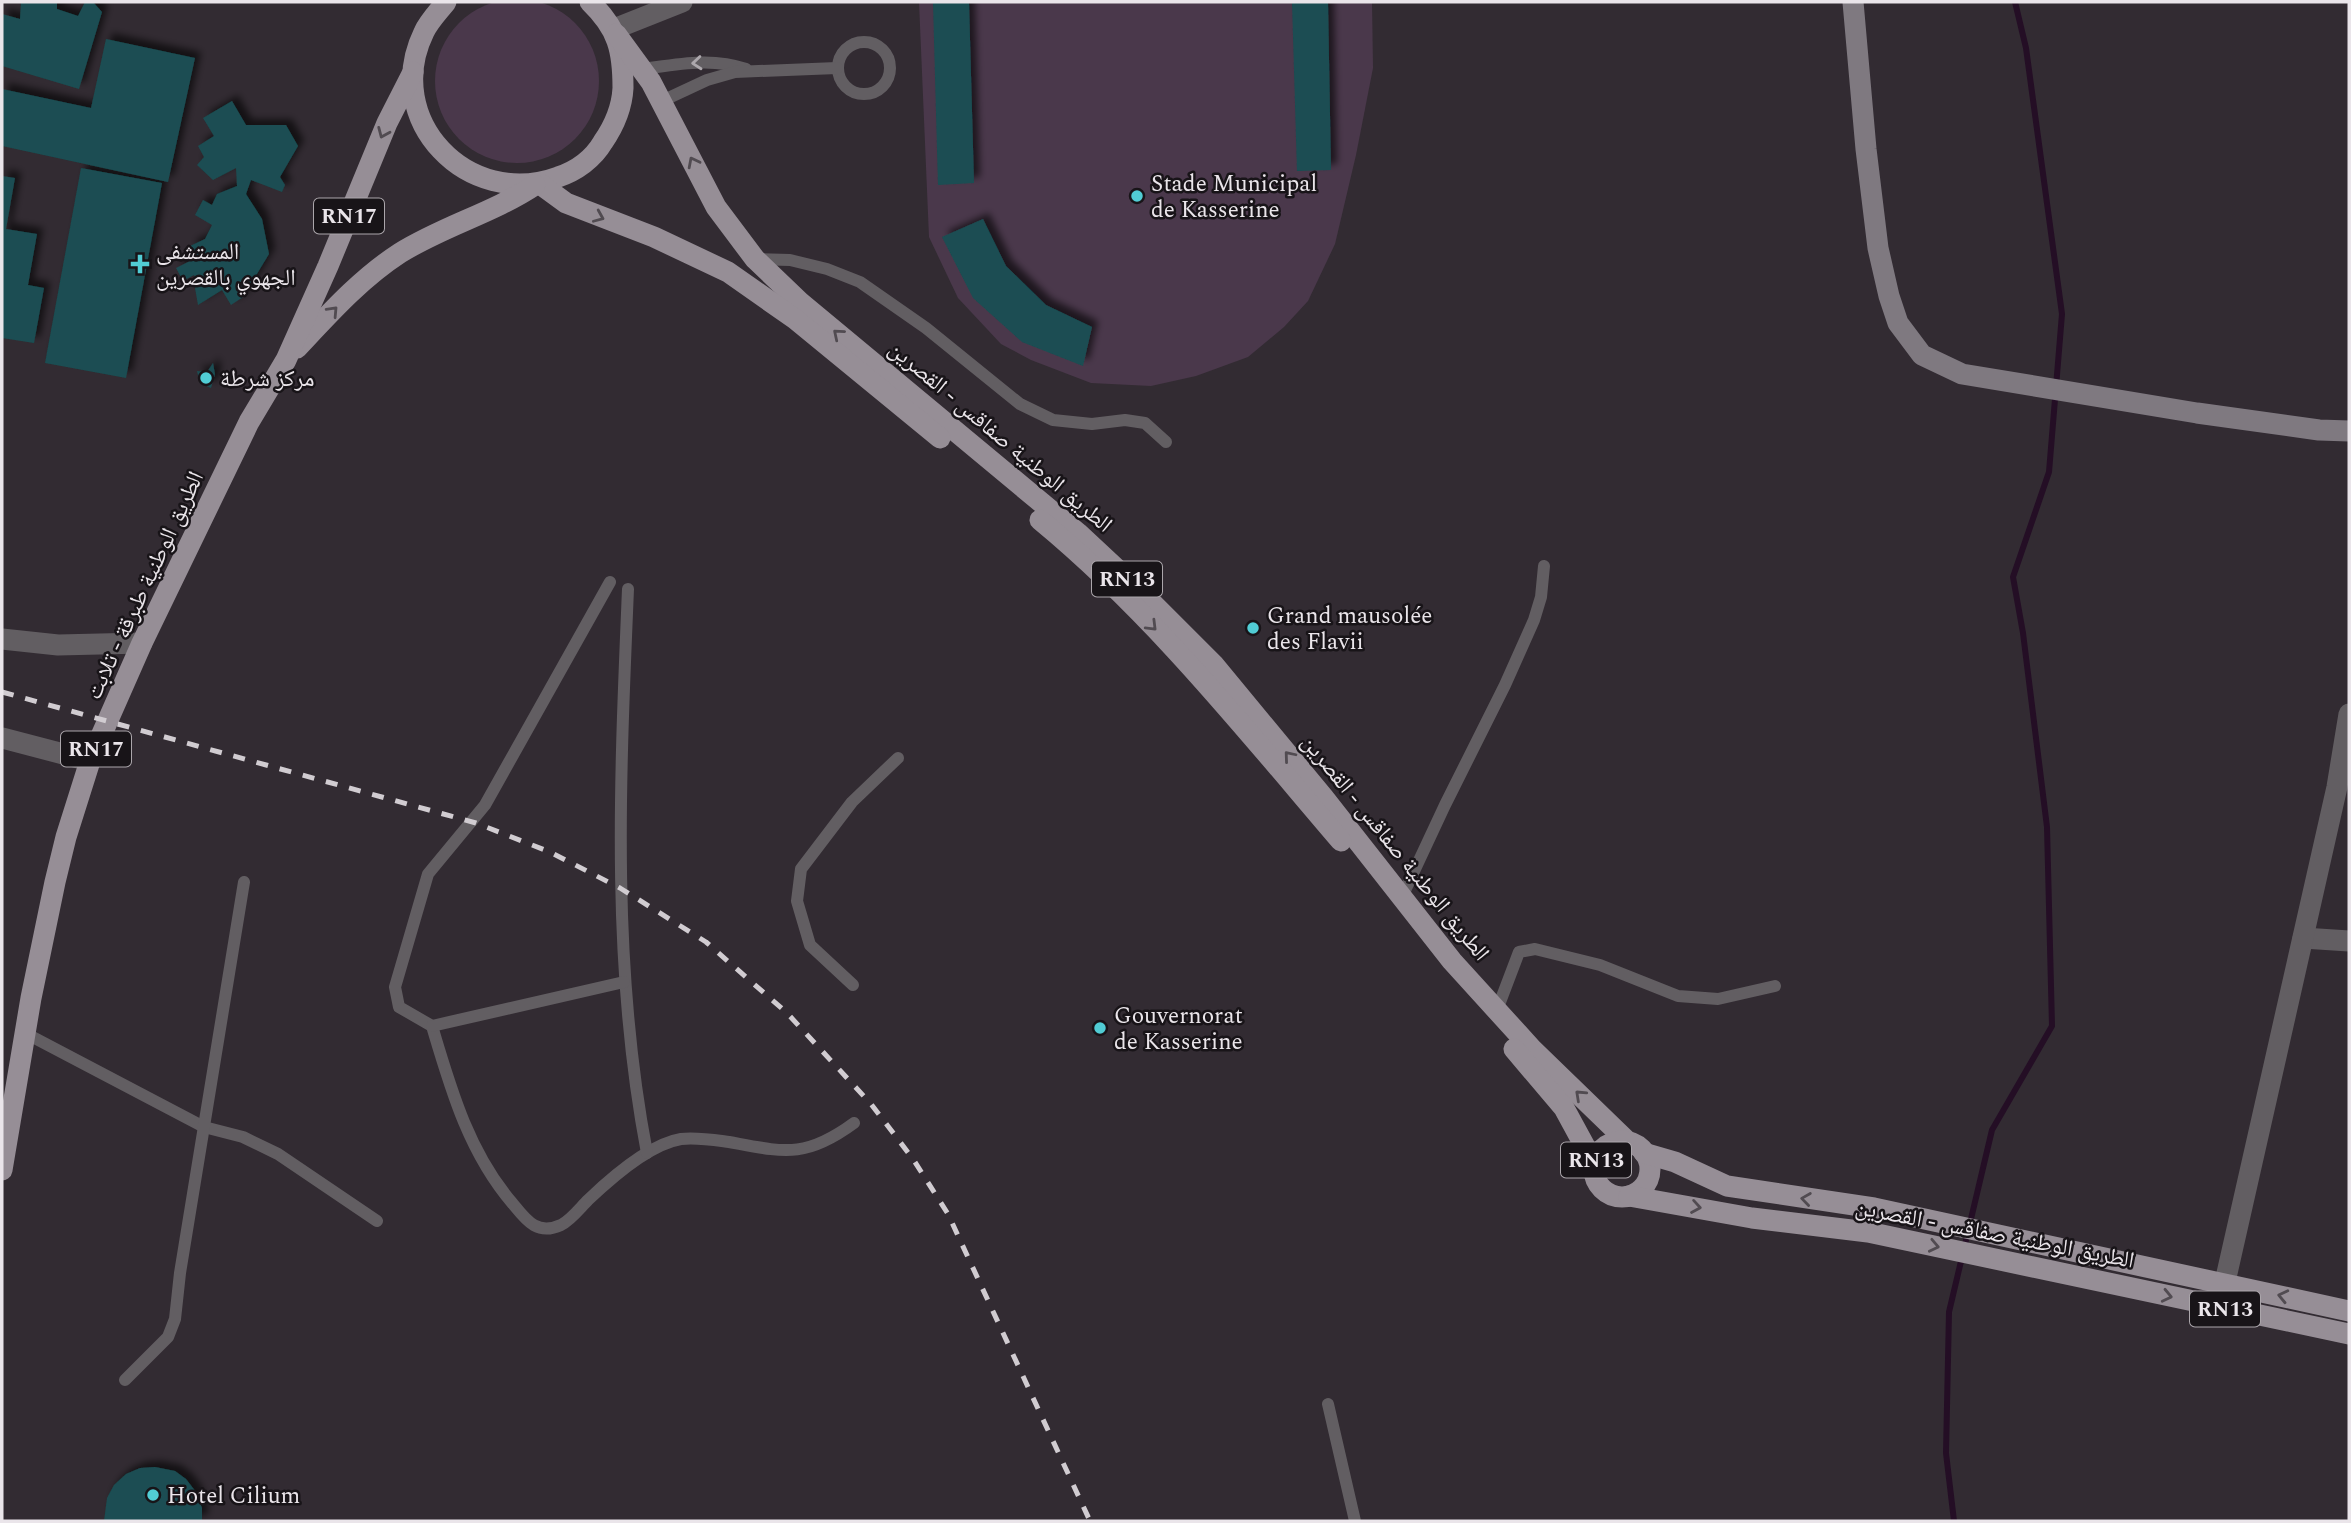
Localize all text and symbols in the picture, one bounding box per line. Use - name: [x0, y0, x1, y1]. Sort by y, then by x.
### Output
- one-way arrow: [691, 55, 702, 70]
- one-way arrow: [377, 126, 391, 138]
- one-way arrow: [687, 156, 701, 169]
- place label: Stade Municipal de Kasserine: [1151, 167, 1317, 228]
- marker: Stade Municipal de Kasserine: [1129, 188, 1145, 204]
- road number: RN17: [314, 198, 384, 234]
- one-way arrow: [592, 209, 605, 223]
- place label: المستشفى الجهوي بالقصرين: [156, 235, 296, 296]
- marker: المستشفى الجهوي بالقصرين: [130, 254, 150, 274]
- one-way arrow: [325, 306, 337, 319]
- one-way arrow: [833, 329, 845, 342]
- street label: الطريق الوطنية صفاقس - القصرين: [880, 333, 1120, 542]
- place label: مركز شرطة: [220, 362, 314, 397]
- marker: مركز شرطة: [198, 370, 214, 386]
- street label: الطريق الوطنية طبرقة - تلابت: [77, 466, 214, 706]
- road number: RN13: [1092, 562, 1162, 596]
- place label: Grand mausolée des Flavii: [1267, 599, 1432, 660]
- one-way arrow: [1144, 617, 1157, 630]
- marker: Grand mausolée des Flavii: [1245, 620, 1261, 636]
- street label: الطريق الوطنية صفاقس - القصرين: [1292, 727, 1498, 969]
- road number: RN17: [61, 732, 131, 766]
- one-way arrow: [1285, 751, 1297, 764]
- place label: Gouvernorat de Kasserine: [1114, 999, 1243, 1060]
- marker: Gouvernorat de Kasserine: [1092, 1020, 1108, 1036]
- one-way arrow: [1575, 1091, 1588, 1104]
- road number: RN13: [1561, 1142, 1631, 1178]
- street label: الطريق الوطنية صفاقس - القصرين: [1852, 1190, 2137, 1279]
- one-way arrow: [1800, 1191, 1812, 1206]
- one-way arrow: [1690, 1199, 1702, 1214]
- one-way arrow: [1928, 1237, 1940, 1252]
- one-way arrow: [2161, 1287, 2173, 1302]
- one-way arrow: [2277, 1289, 2289, 1304]
- road number: RN13: [2190, 1292, 2260, 1326]
- place label: Hotel Cilium: [167, 1479, 300, 1514]
- marker: Hotel Cilium: [145, 1487, 161, 1503]

